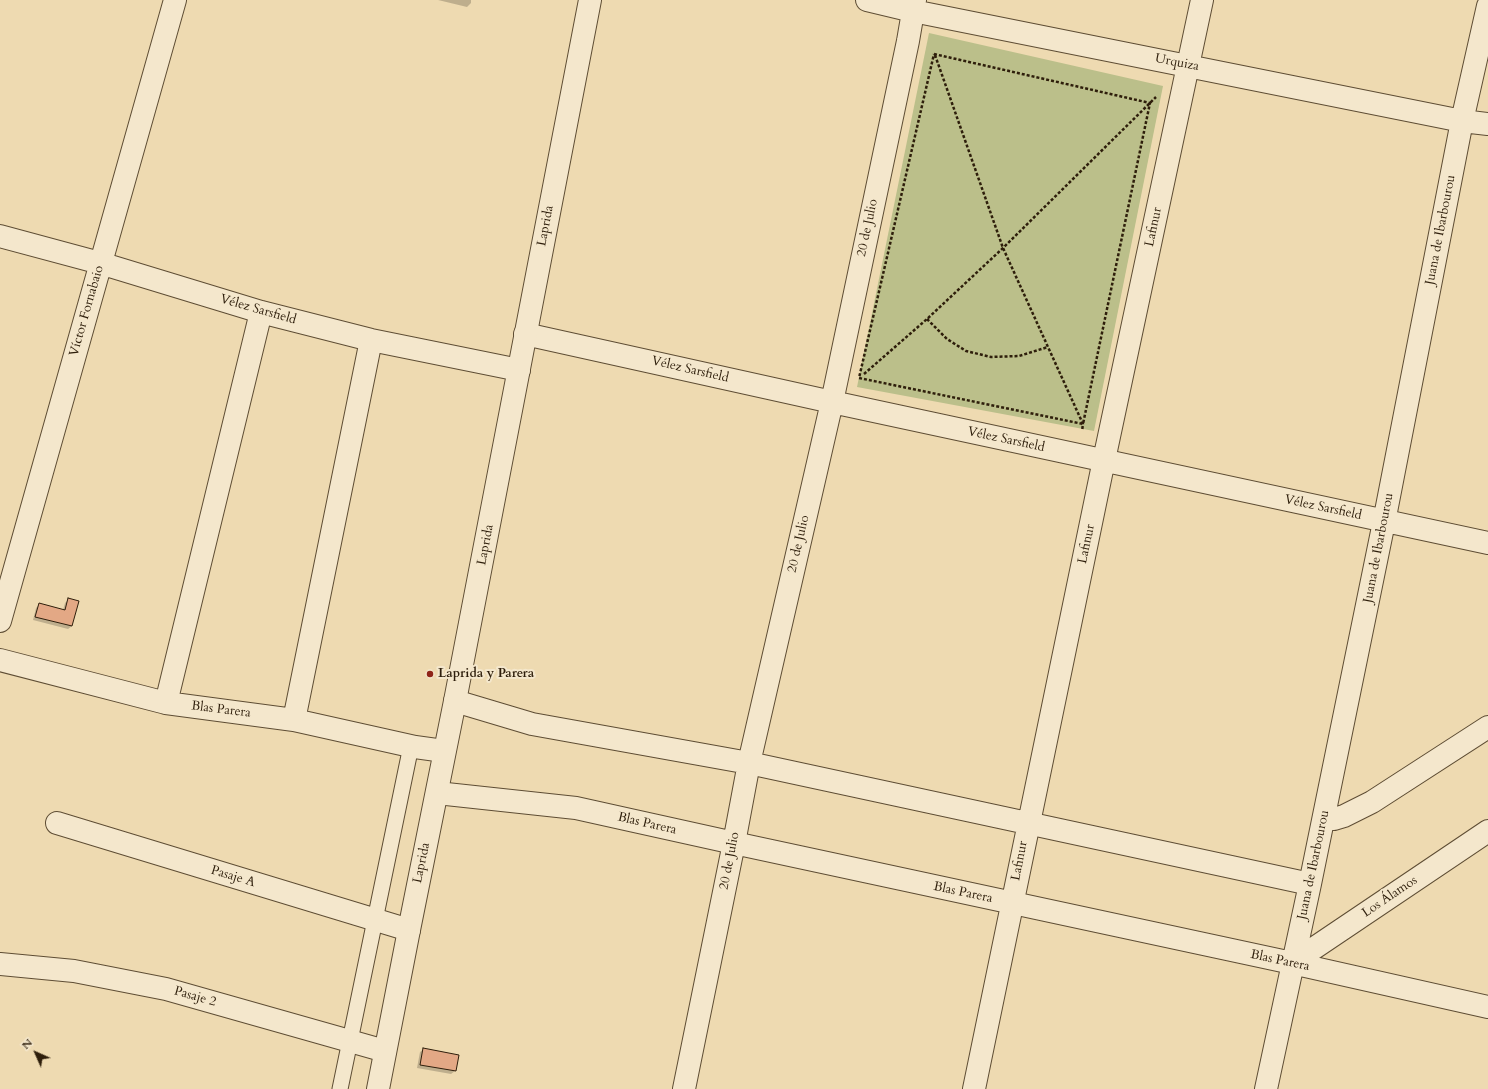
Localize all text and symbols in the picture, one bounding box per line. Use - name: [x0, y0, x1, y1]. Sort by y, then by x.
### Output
- street label: Urquiza: [1154, 51, 1200, 75]
- street label: Juana de Ibarbourou: [1423, 174, 1459, 286]
- street label: 20 de Julio: [854, 198, 882, 258]
- street label: Laprida: [534, 204, 558, 248]
- street label: Lafinur: [1142, 206, 1166, 248]
- street label: Víctor Fornabaio: [67, 264, 107, 358]
- street label: Vélez Sarsfield: [218, 292, 298, 328]
- street label: Vélez Sarsfield: [650, 354, 730, 386]
- street label: Vélez Sarsfield: [966, 424, 1046, 456]
- street label: Vélez Sarsfield: [1283, 492, 1363, 524]
- street label: Juana de Ibarbourou: [1361, 492, 1397, 604]
- street label: 20 de Julio: [785, 514, 813, 574]
- street label: Laprida: [474, 523, 498, 567]
- street label: Lafinur: [1075, 523, 1099, 565]
- place label: Laprida y Parera: [438, 666, 534, 682]
- marker: Laprida y Parera: [425, 669, 435, 679]
- street label: Blas Parera: [190, 699, 252, 721]
- street label: Juana de Ibarbourou: [1295, 809, 1333, 921]
- street label: Blas Parera: [616, 810, 678, 838]
- street label: 20 de Julio: [717, 831, 743, 891]
- street label: Lafinur: [1009, 840, 1031, 882]
- street label: Laprida: [410, 841, 434, 885]
- street label: Pasaje A: [209, 863, 257, 891]
- street label: Los Álamos: [1359, 873, 1421, 921]
- street label: Blas Parera: [932, 879, 994, 907]
- street label: Blas Parera: [1249, 947, 1311, 975]
- street label: Pasaje 2: [172, 984, 218, 1010]
- north arrow: [16, 1033, 56, 1073]
- text: N: [18, 1035, 36, 1053]

